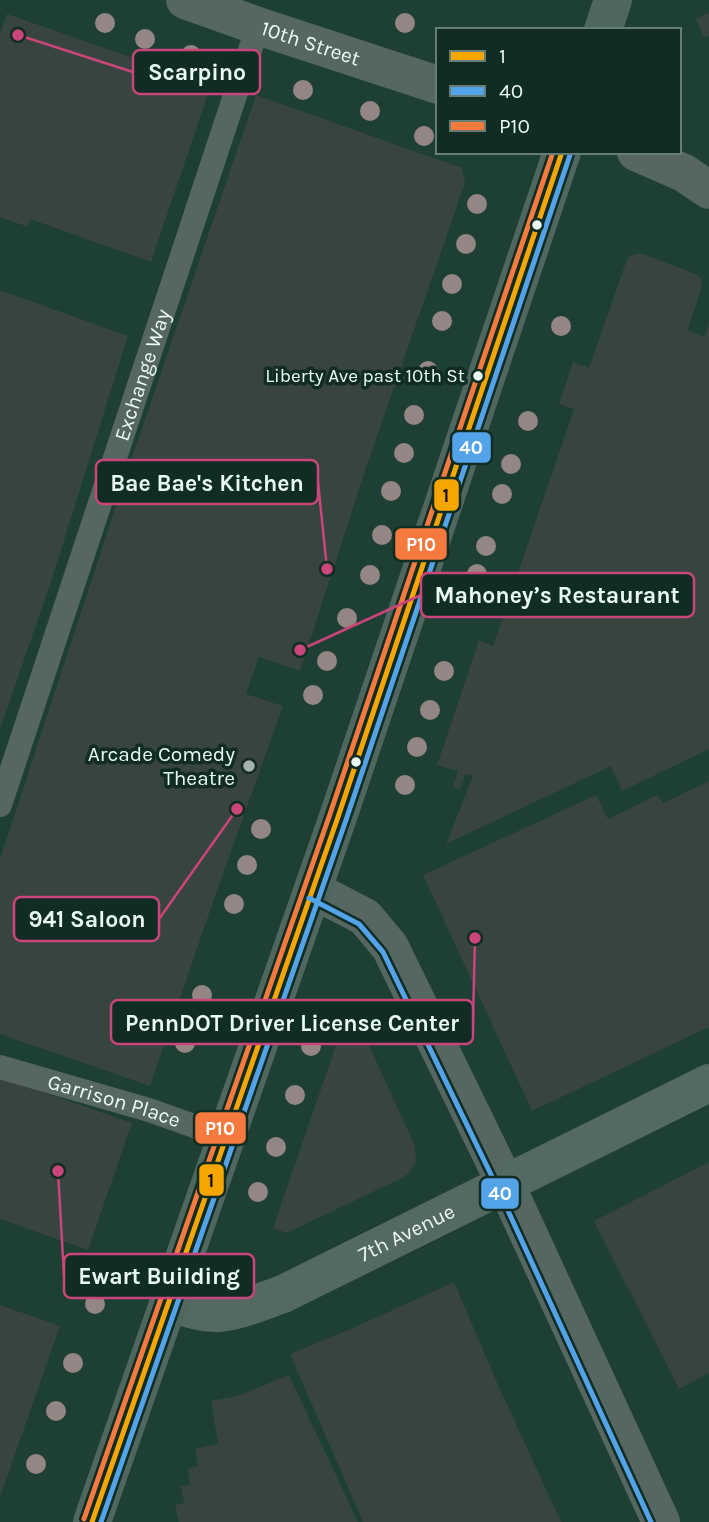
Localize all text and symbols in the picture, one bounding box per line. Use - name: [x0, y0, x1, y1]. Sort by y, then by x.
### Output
- street label: 10th Street: [258, 16, 363, 71]
- legend: [436, 28, 681, 154]
- text: 1: [499, 44, 506, 68]
- callout: Scarpino: [133, 50, 260, 94]
- text: Scarpino: [148, 59, 246, 86]
- text: 40: [499, 79, 523, 103]
- text: P10: [499, 114, 530, 138]
- unlabelled marker: [530, 218, 544, 232]
- street label: Exchange Way: [109, 306, 175, 444]
- place label: Liberty Ave past 10th St: [265, 365, 465, 387]
- marker: Liberty Ave past 10th St: [471, 369, 485, 383]
- line badge: 40: [451, 431, 492, 464]
- text: 40: [459, 437, 483, 459]
- callout: Bae Bae's Kitchen: [96, 460, 318, 504]
- text: Bae Bae's Kitchen: [110, 470, 304, 497]
- line badge: 1: [433, 478, 460, 512]
- text: 1: [443, 485, 449, 507]
- line badge: P10: [394, 527, 448, 561]
- text: P10: [406, 534, 436, 556]
- callout: Mahoney’s Restaurant: [421, 573, 694, 617]
- text: Mahoney’s Restaurant: [434, 582, 680, 609]
- place label: Arcade Comedy Theatre: [88, 742, 235, 790]
- unlabelled marker: [349, 755, 363, 769]
- marker: Arcade Comedy Theatre: [241, 758, 257, 774]
- callout: 941 Saloon: [14, 897, 159, 941]
- text: 941 Saloon: [28, 906, 146, 933]
- callout: PennDOT Driver License Center: [111, 1000, 473, 1044]
- text: PennDOT Driver License Center: [125, 1010, 459, 1037]
- street label: Garrison Place: [45, 1069, 184, 1132]
- line badge: P10: [194, 1111, 247, 1145]
- text: P10: [205, 1118, 235, 1140]
- line badge: 1: [198, 1163, 225, 1197]
- text: 1: [208, 1170, 214, 1192]
- line badge: 40: [480, 1177, 520, 1210]
- text: 40: [488, 1183, 512, 1205]
- street label: 7th Avenue: [354, 1199, 459, 1267]
- callout: Ewart Building: [64, 1254, 254, 1298]
- text: Ewart Building: [78, 1263, 240, 1290]

